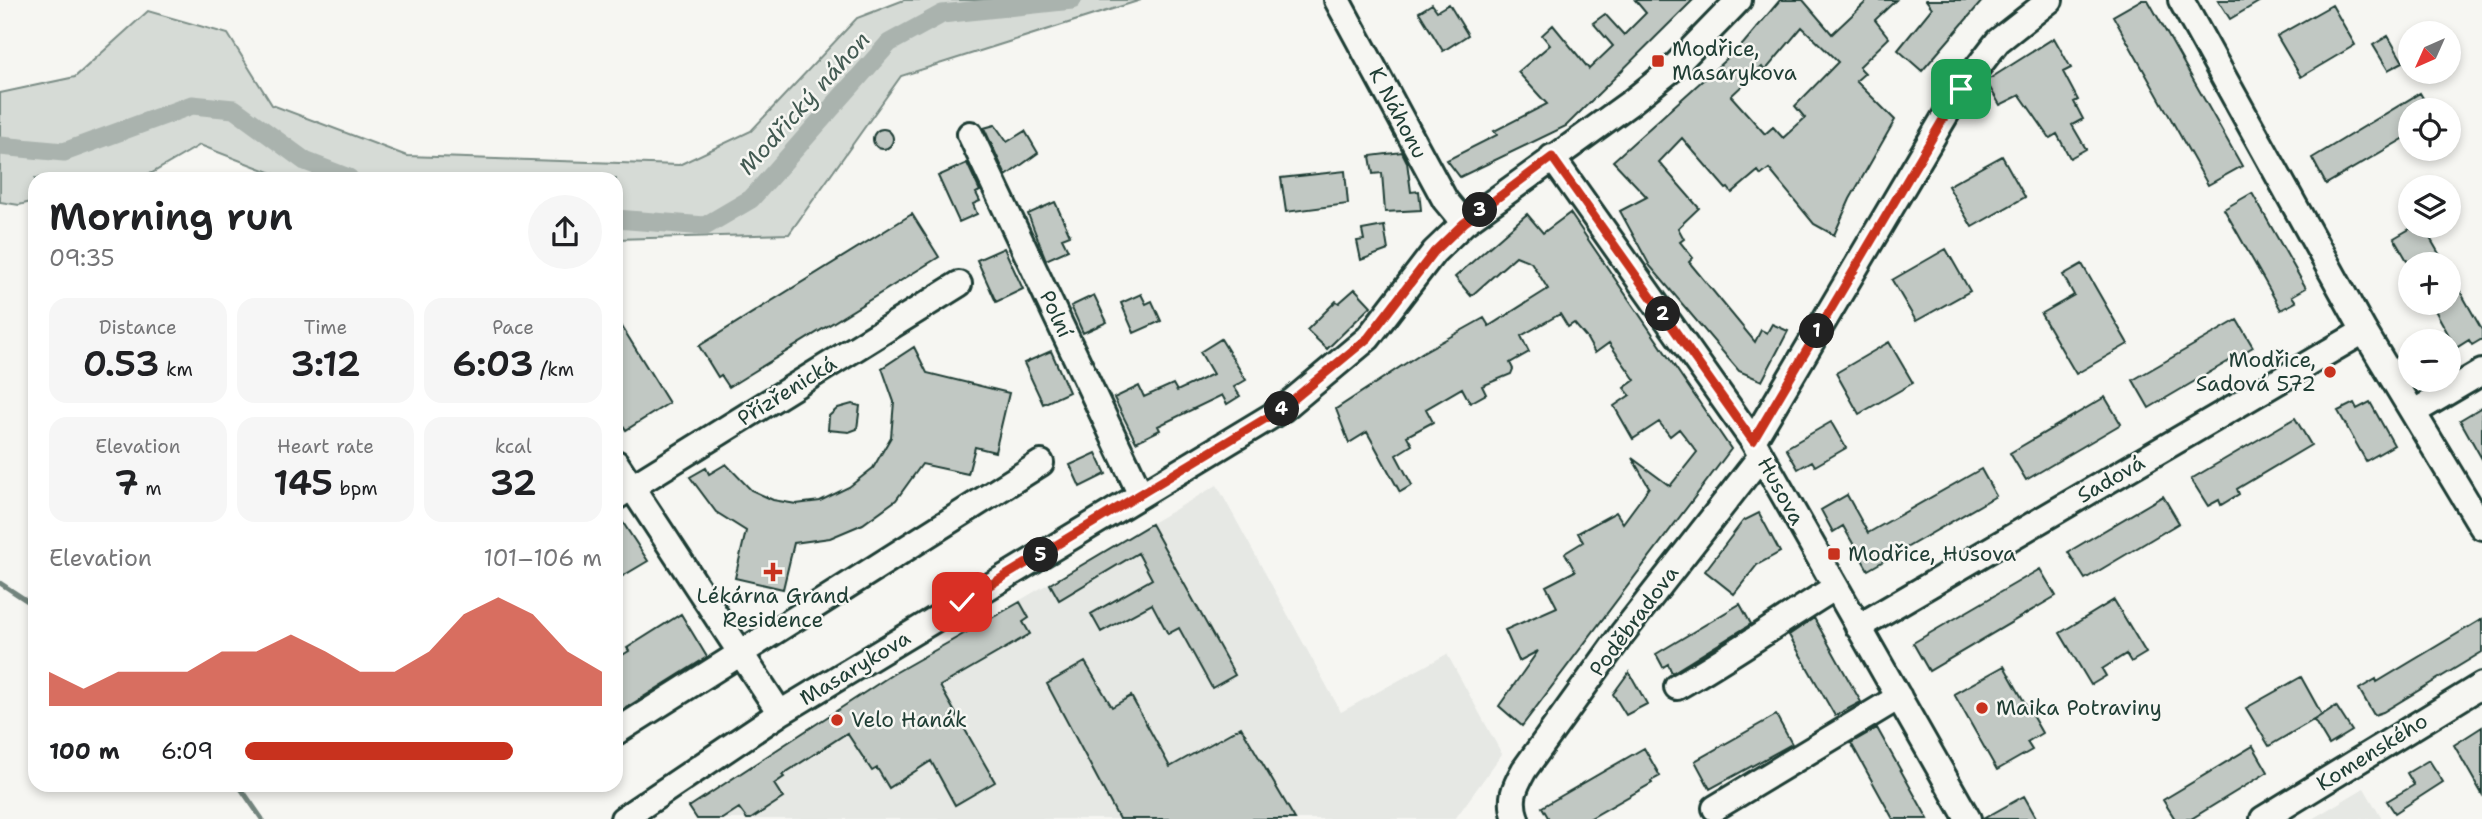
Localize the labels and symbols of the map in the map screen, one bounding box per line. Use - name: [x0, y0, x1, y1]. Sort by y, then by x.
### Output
- north arrow: [2398, 21, 2460, 84]
- water label: Modřický náhon: [732, 25, 876, 181]
- place label: Modřice, Masarykova: [1672, 35, 1797, 87]
- marker: Modřice, Masarykova: [1650, 53, 1666, 69]
- pin: [1931, 59, 1991, 119]
- street label: K Náhonu: [1362, 62, 1434, 164]
- pin: 3: [1462, 192, 1498, 228]
- street label: Polní: [1033, 286, 1079, 342]
- pin: 2: [1646, 296, 1680, 332]
- pin: 1: [1800, 314, 1834, 348]
- place label: Modřice, Sadová 572: [2196, 346, 2316, 398]
- street label: Přízřenická: [732, 349, 842, 433]
- marker: Modřice, Sadová 572: [2322, 364, 2338, 380]
- pin: 4: [1264, 392, 1300, 426]
- street label: Sadová: [2072, 448, 2150, 510]
- street label: Husova: [1751, 452, 1811, 530]
- pin: 5: [1024, 538, 1058, 572]
- place label: Modřice, Husova: [1848, 540, 2016, 568]
- marker: Modřice, Husova: [1826, 546, 1842, 562]
- street label: Poděbradova: [1583, 560, 1685, 682]
- marker: Lékárna Grand Residence: [765, 564, 781, 580]
- pin: [932, 572, 992, 632]
- place label: Lékárna Grand Residence: [697, 582, 849, 634]
- street label: Masarykova: [794, 624, 916, 712]
- place label: Maika Potraviny: [1996, 694, 2162, 722]
- marker: Maika Potraviny: [1974, 700, 1990, 716]
- place label: Velo Hanák: [851, 706, 967, 734]
- street label: Komenského: [2311, 707, 2433, 797]
- marker: Velo Hanák: [829, 712, 845, 728]

